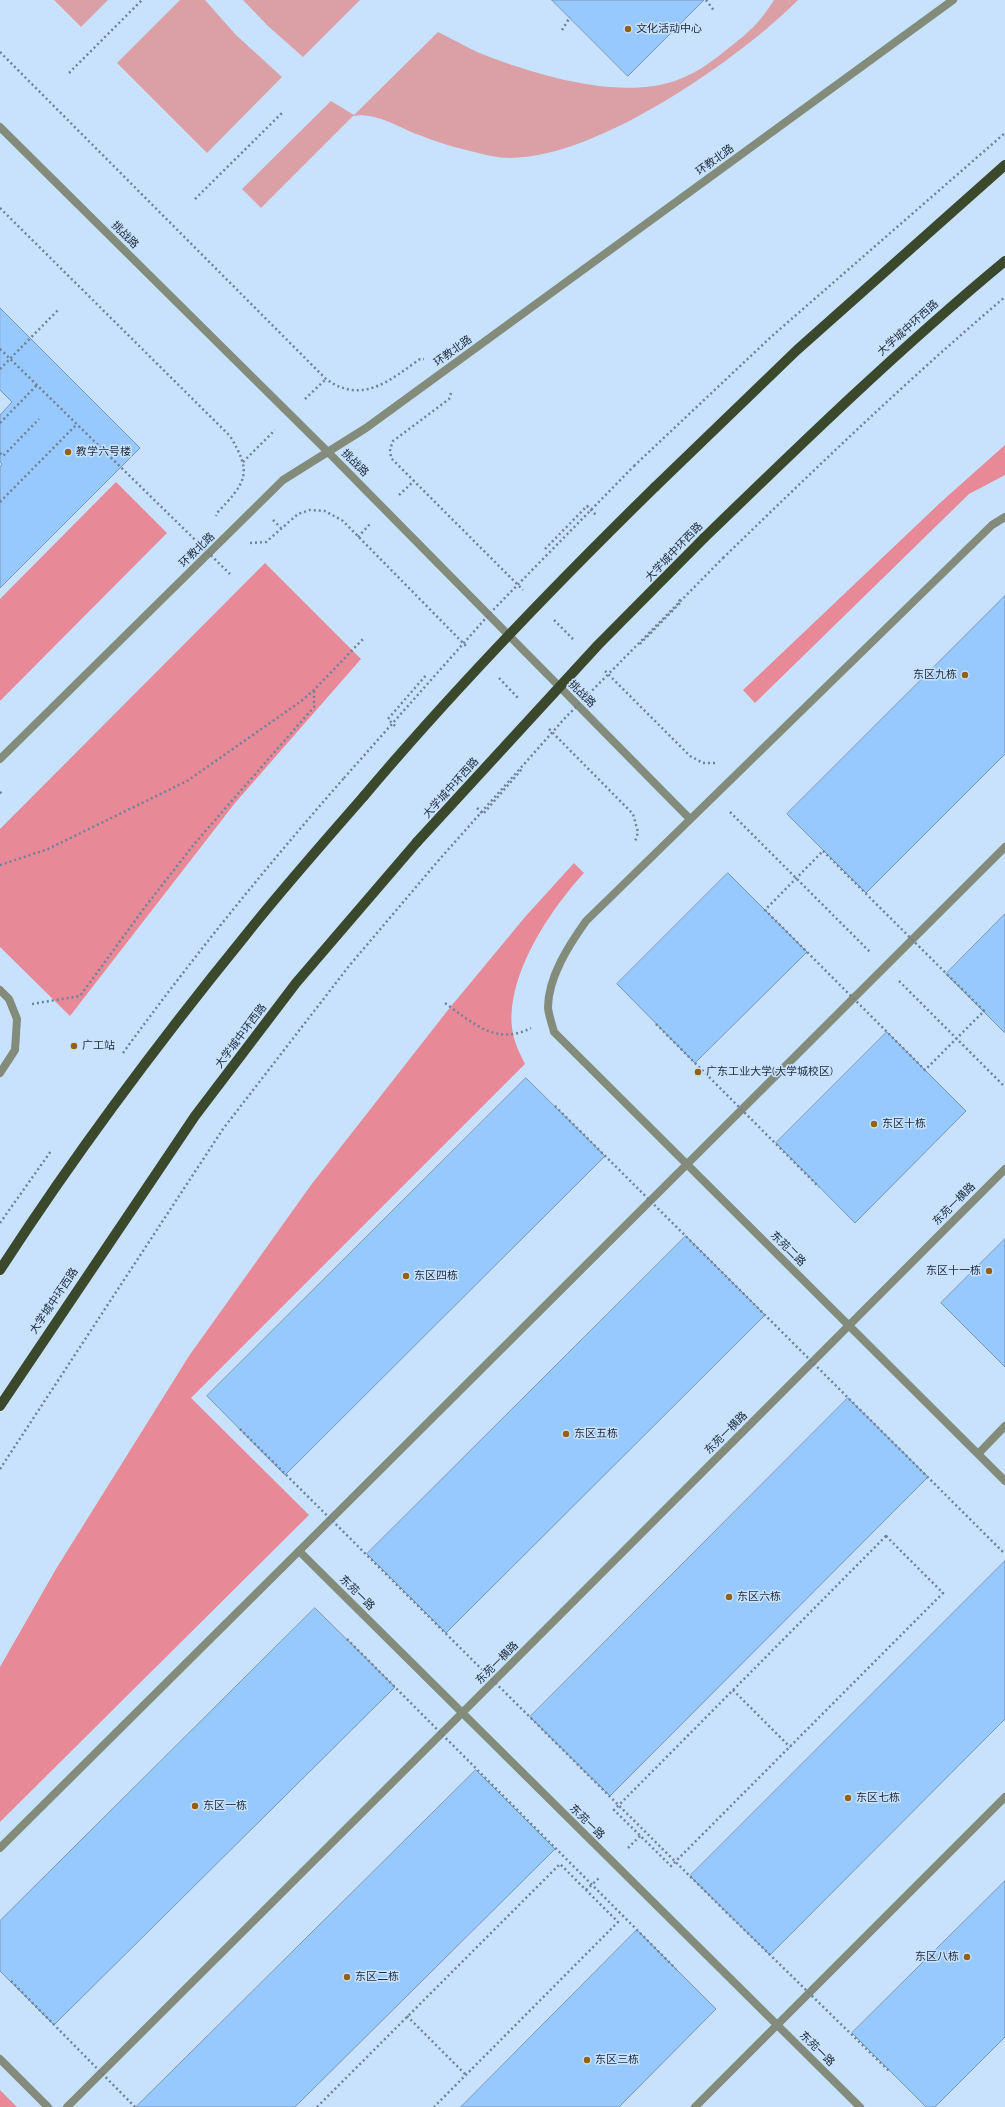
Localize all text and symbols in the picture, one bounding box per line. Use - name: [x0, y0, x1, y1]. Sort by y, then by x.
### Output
- place label: 文化活动中心: [636, 22, 702, 36]
- marker: 文化活动中心: [623, 24, 633, 34]
- street label: 环教北路: [693, 142, 737, 178]
- street label: 挑战路: [109, 219, 141, 251]
- street label: 大学城中环西路: [875, 297, 941, 359]
- street label: 环教北路: [431, 333, 475, 369]
- place label: 教学六号楼: [76, 445, 131, 459]
- marker: 教学六号楼: [63, 447, 73, 457]
- street label: 挑战路: [339, 447, 371, 479]
- street label: 大学城中环西路: [643, 520, 705, 584]
- street label: 环教北路: [177, 530, 217, 570]
- place label: 东区九栋: [913, 668, 957, 682]
- marker: 东区九栋: [960, 670, 970, 680]
- street label: 挑战路: [566, 678, 598, 710]
- street label: 大学城中环西路: [420, 755, 482, 821]
- street label: 大学城中环西路: [213, 1001, 269, 1071]
- place label: 广工站: [82, 1039, 115, 1053]
- marker: 广工站: [69, 1041, 79, 1051]
- place label: 广东工业大学(大学城校区): [706, 1065, 833, 1079]
- marker: 广东工业大学(大学城校区): [693, 1067, 703, 1077]
- place label: 东区十栋: [882, 1117, 926, 1131]
- marker: 东区十栋: [869, 1119, 879, 1129]
- street label: 东苑一横路: [930, 1180, 978, 1228]
- street label: 东苑二路: [768, 1229, 808, 1269]
- place label: 东区十一栋: [926, 1264, 981, 1278]
- street label: 大学城中环西路: [27, 1265, 81, 1337]
- marker: 东区十一栋: [984, 1266, 994, 1276]
- place label: 东区四栋: [414, 1269, 458, 1283]
- marker: 东区四栋: [401, 1271, 411, 1281]
- street label: 东苑一横路: [702, 1409, 750, 1457]
- place label: 东区五栋: [574, 1427, 618, 1441]
- marker: 东区五栋: [561, 1429, 571, 1439]
- street label: 东苑一路: [337, 1573, 377, 1613]
- place label: 东区六栋: [737, 1590, 781, 1604]
- marker: 东区六栋: [724, 1592, 734, 1602]
- street label: 东苑一横路: [473, 1639, 521, 1687]
- place label: 东区七栋: [856, 1791, 900, 1805]
- marker: 东区七栋: [843, 1793, 853, 1803]
- place label: 东区一栋: [203, 1799, 247, 1813]
- marker: 东区一栋: [190, 1801, 200, 1811]
- street label: 东苑一路: [567, 1802, 607, 1842]
- place label: 东区八栋: [915, 1950, 959, 1964]
- marker: 东区八栋: [962, 1952, 972, 1962]
- place label: 东区二栋: [355, 1970, 399, 1984]
- marker: 东区二栋: [342, 1972, 352, 1982]
- street label: 东苑一路: [797, 2029, 837, 2069]
- place label: 东区三栋: [595, 2053, 639, 2067]
- marker: 东区三栋: [582, 2055, 592, 2065]

